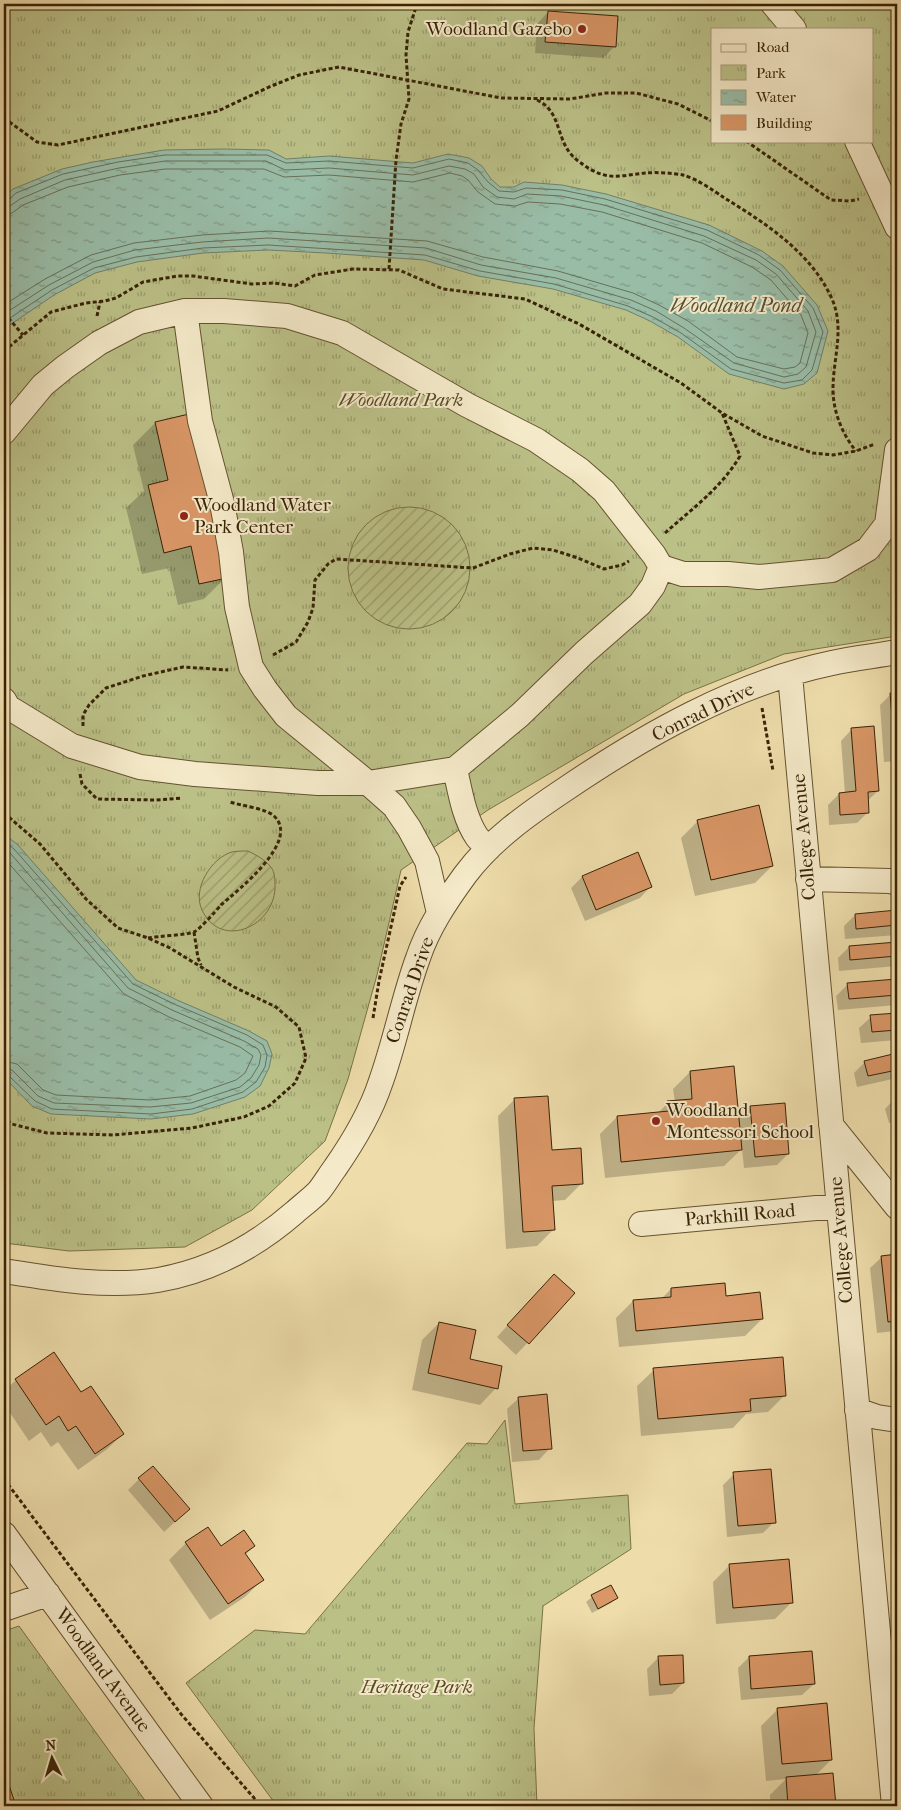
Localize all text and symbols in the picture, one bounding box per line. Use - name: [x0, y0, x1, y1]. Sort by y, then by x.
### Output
- place label: Woodland Gazebo: [425, 18, 572, 40]
- marker: Woodland Gazebo: [576, 23, 588, 35]
- legend: [711, 28, 874, 142]
- text: Road: [756, 38, 790, 56]
- text: Park: [756, 64, 786, 82]
- text: Water: [755, 88, 796, 106]
- text: Building: [756, 114, 813, 132]
- water label: Woodland Pond: [670, 294, 805, 317]
- park label: Woodland Park: [339, 389, 463, 411]
- place label: Woodland Water Park Center: [193, 494, 332, 538]
- marker: Woodland Water Park Center: [178, 510, 190, 522]
- street label: Conrad Drive: [648, 678, 758, 746]
- street label: College Avenue: [788, 773, 820, 901]
- street label: Conrad Drive: [382, 934, 438, 1046]
- place label: Woodland Montessori School: [665, 1099, 814, 1143]
- marker: Woodland Montessori School: [650, 1115, 662, 1127]
- street label: College Avenue: [825, 1176, 857, 1304]
- street label: Parkhill Road: [684, 1199, 797, 1231]
- street label: Woodland Avenue: [50, 1603, 155, 1736]
- park label: Heritage Park: [360, 1676, 473, 1698]
- north arrow: [28, 1732, 78, 1782]
- text: N: [45, 1737, 57, 1754]

